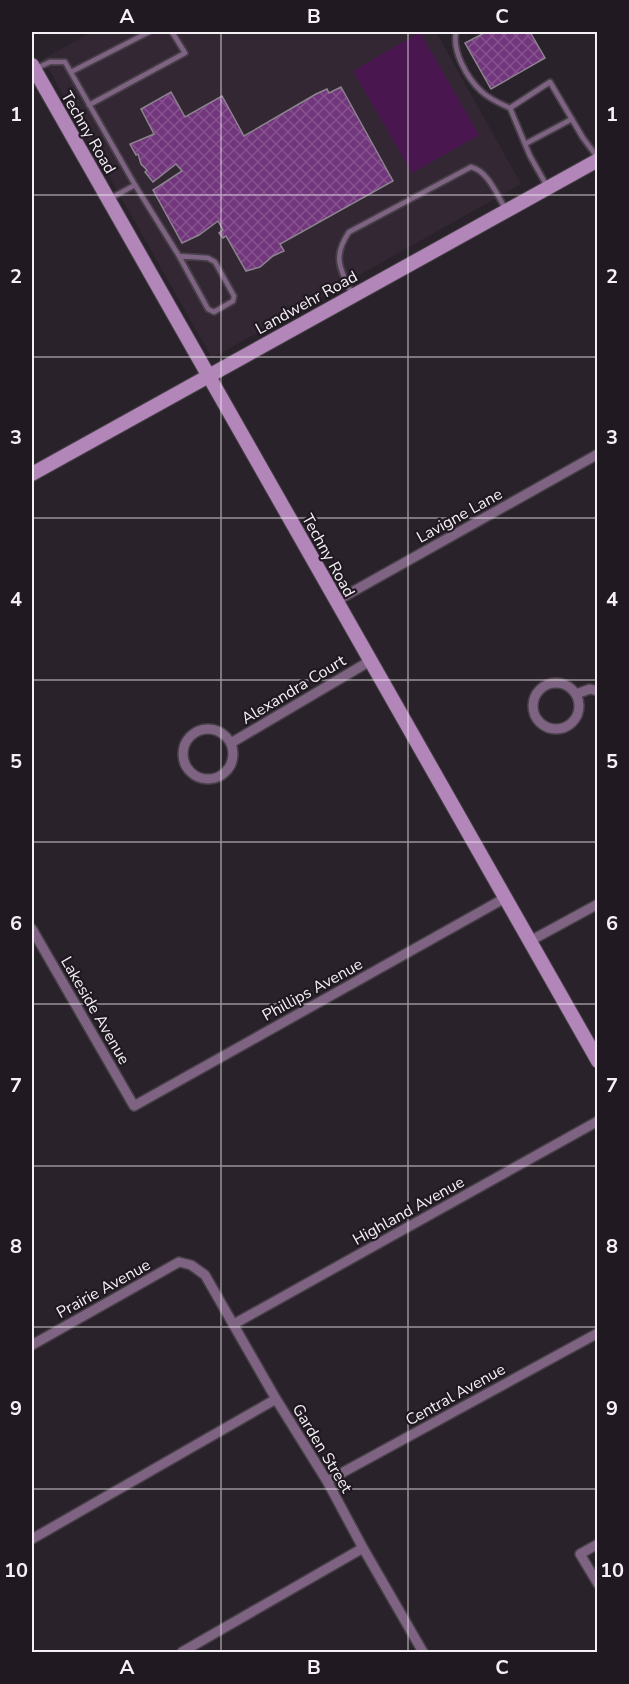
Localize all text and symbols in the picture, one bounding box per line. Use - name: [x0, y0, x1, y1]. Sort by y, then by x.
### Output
- text: A: [120, 3, 135, 30]
- text: B: [307, 3, 321, 30]
- text: C: [495, 3, 509, 30]
- street label: Techny Road: [56, 87, 121, 178]
- text: 1: [10, 101, 22, 128]
- text: 1: [606, 101, 618, 128]
- text: 2: [10, 263, 22, 290]
- text: 2: [606, 263, 618, 290]
- street label: Landwehr Road: [251, 266, 361, 340]
- text: 3: [10, 424, 22, 451]
- text: 3: [606, 424, 618, 451]
- street label: Lavigne Lane: [413, 483, 506, 549]
- street label: Techny Road: [296, 510, 360, 601]
- text: 4: [10, 586, 22, 613]
- text: 4: [606, 586, 618, 613]
- street label: Alexandra Court: [237, 650, 350, 730]
- text: 5: [10, 748, 22, 775]
- text: 5: [606, 748, 618, 775]
- text: 6: [10, 910, 22, 937]
- text: 6: [606, 910, 618, 937]
- street label: Lakeside Avenue: [55, 952, 135, 1069]
- street label: Phillips Avenue: [258, 953, 367, 1027]
- text: 7: [10, 1072, 22, 1099]
- text: 7: [606, 1072, 618, 1099]
- street label: Highland Avenue: [349, 1171, 468, 1251]
- text: 8: [10, 1233, 22, 1260]
- text: 8: [606, 1233, 618, 1260]
- street label: Prairie Avenue: [53, 1254, 154, 1324]
- street label: Central Avenue: [402, 1358, 509, 1431]
- text: 9: [10, 1395, 22, 1422]
- text: 9: [606, 1395, 618, 1422]
- street label: Garden Street: [287, 1400, 358, 1498]
- text: 10: [4, 1557, 28, 1584]
- text: 10: [600, 1557, 624, 1584]
- text: A: [120, 1654, 135, 1681]
- text: B: [307, 1654, 321, 1681]
- text: C: [495, 1654, 509, 1681]

